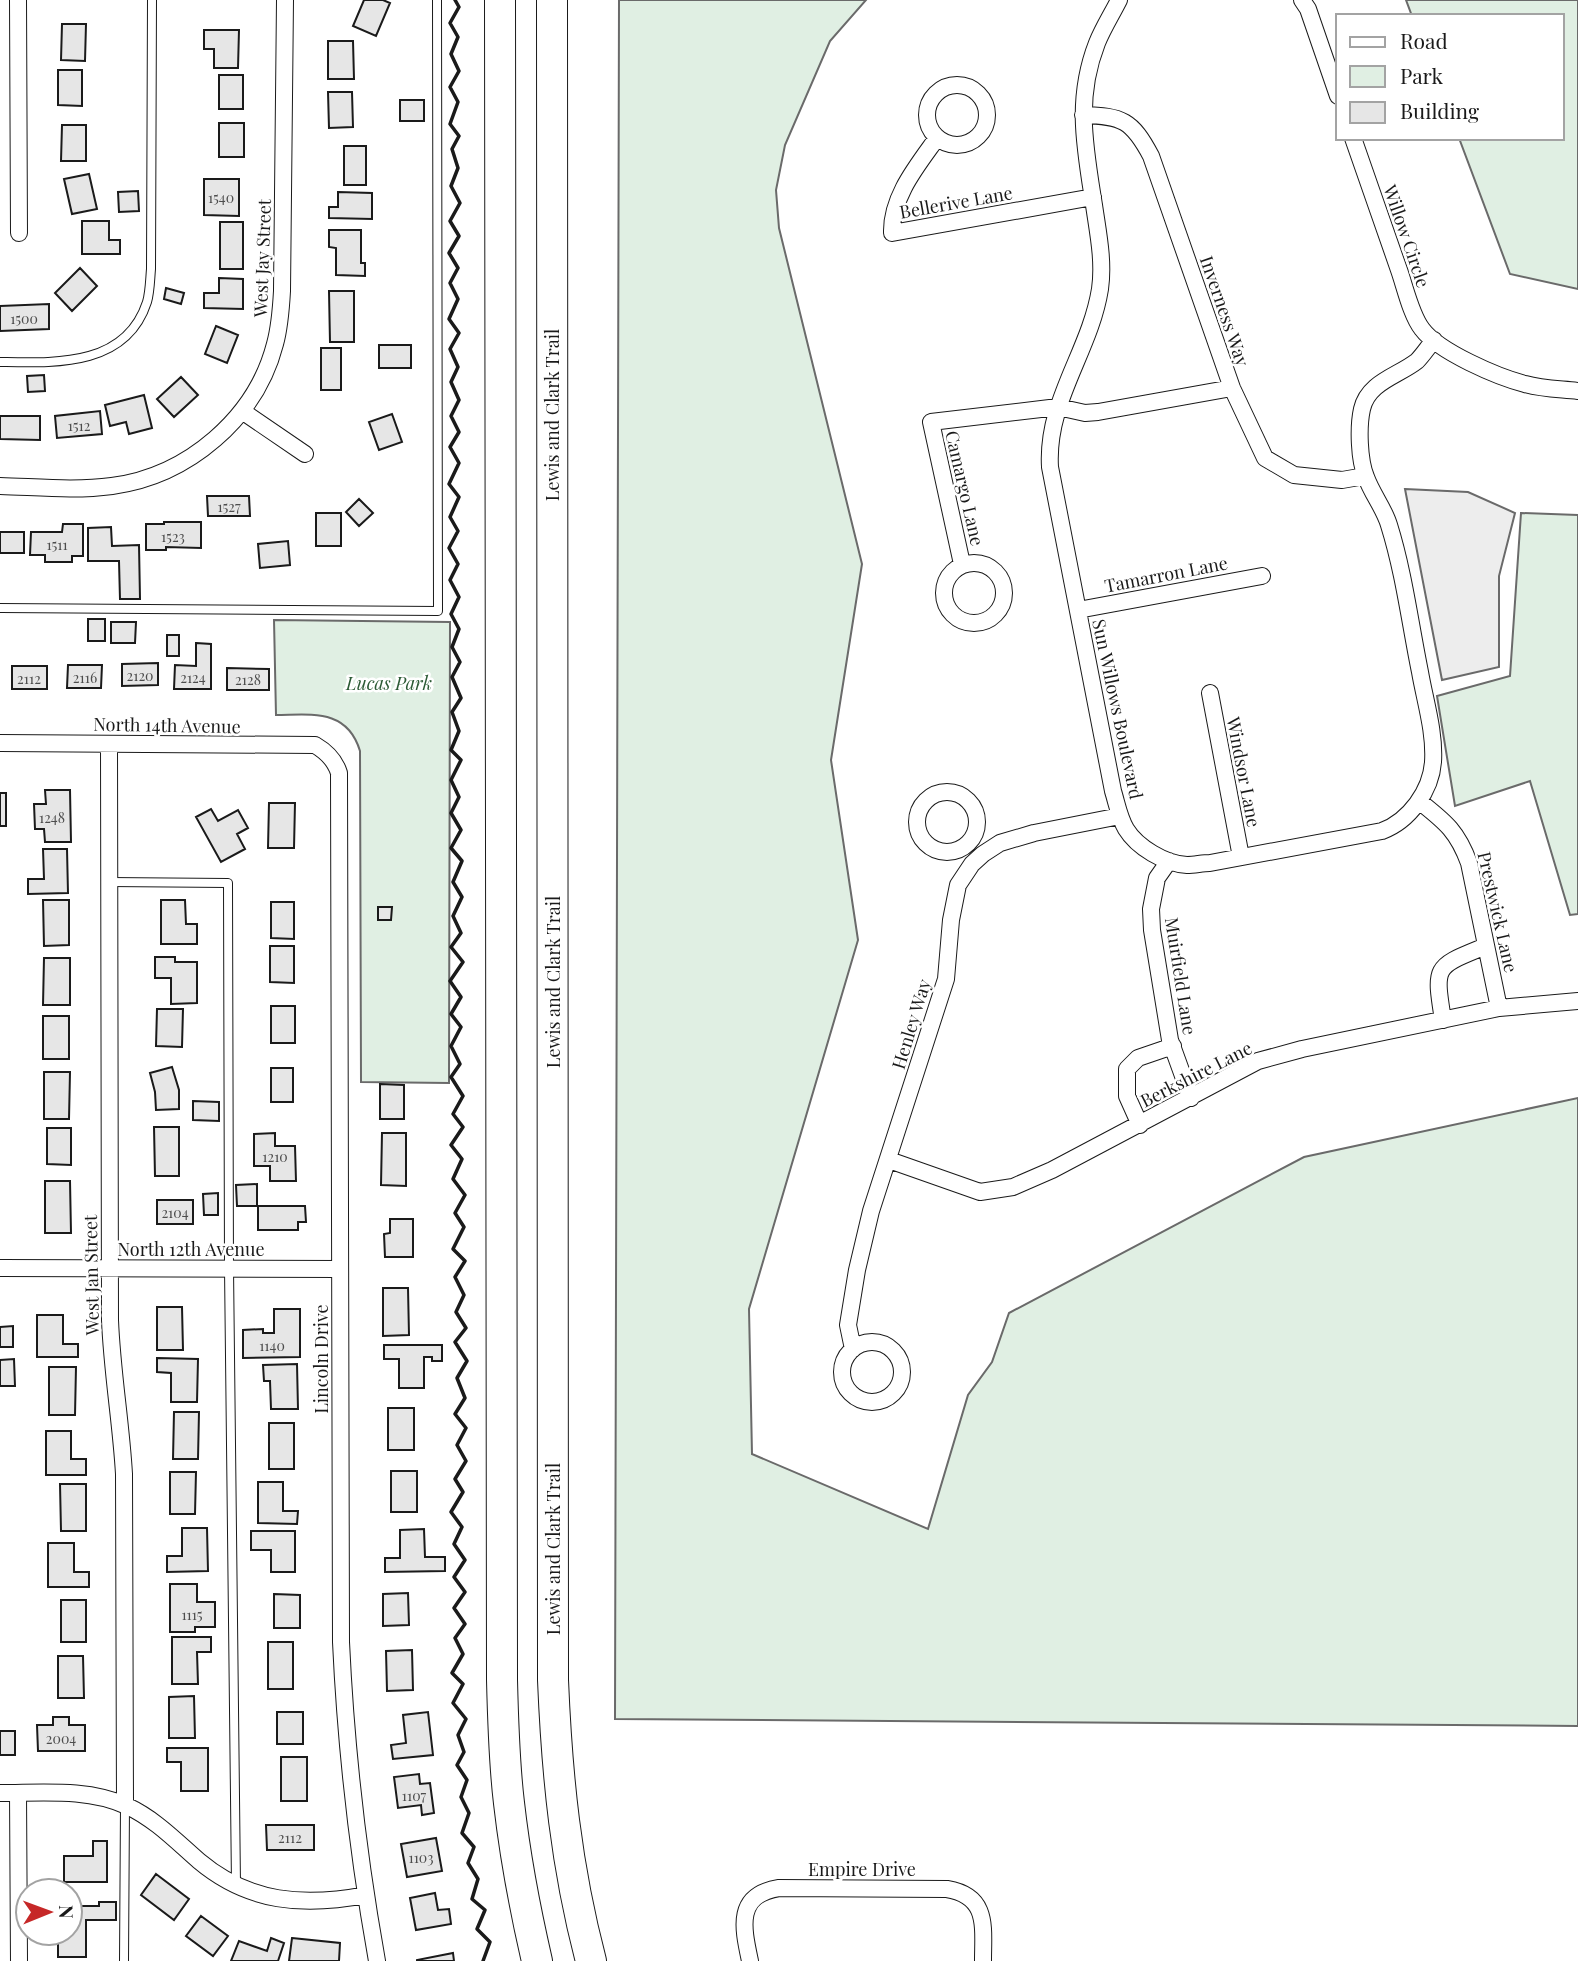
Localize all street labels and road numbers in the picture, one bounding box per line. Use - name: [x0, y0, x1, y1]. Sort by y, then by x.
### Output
- street label: Bellerive Lane: [898, 180, 1014, 224]
- street label: Willow Circle: [1378, 181, 1436, 290]
- street label: West Jay Street: [248, 198, 276, 319]
- street label: Inverness Way: [1195, 252, 1255, 370]
- street label: Lewis and Clark Trail: [540, 329, 564, 501]
- street label: Camargo Lane: [940, 428, 990, 548]
- street label: Tamarron Lane: [1102, 550, 1230, 598]
- street label: Sun Willows Boulevard: [1087, 617, 1149, 802]
- street label: North 14th Avenue: [93, 712, 241, 738]
- street label: Windsor Lane: [1221, 714, 1266, 829]
- street label: Prestwick Lane: [1472, 849, 1524, 975]
- street label: Lewis and Clark Trail: [541, 896, 565, 1068]
- street label: Muirfield Lane: [1160, 915, 1202, 1037]
- street label: Henley Way: [886, 976, 936, 1072]
- street label: Berkshire Lane: [1136, 1036, 1256, 1112]
- street label: West Jan Street: [78, 1214, 104, 1337]
- street label: North 12th Avenue: [117, 1237, 265, 1261]
- street label: Lincoln Drive: [309, 1304, 333, 1414]
- street label: Lewis and Clark Trail: [541, 1463, 565, 1635]
- street label: Empire Drive: [808, 1857, 916, 1881]

